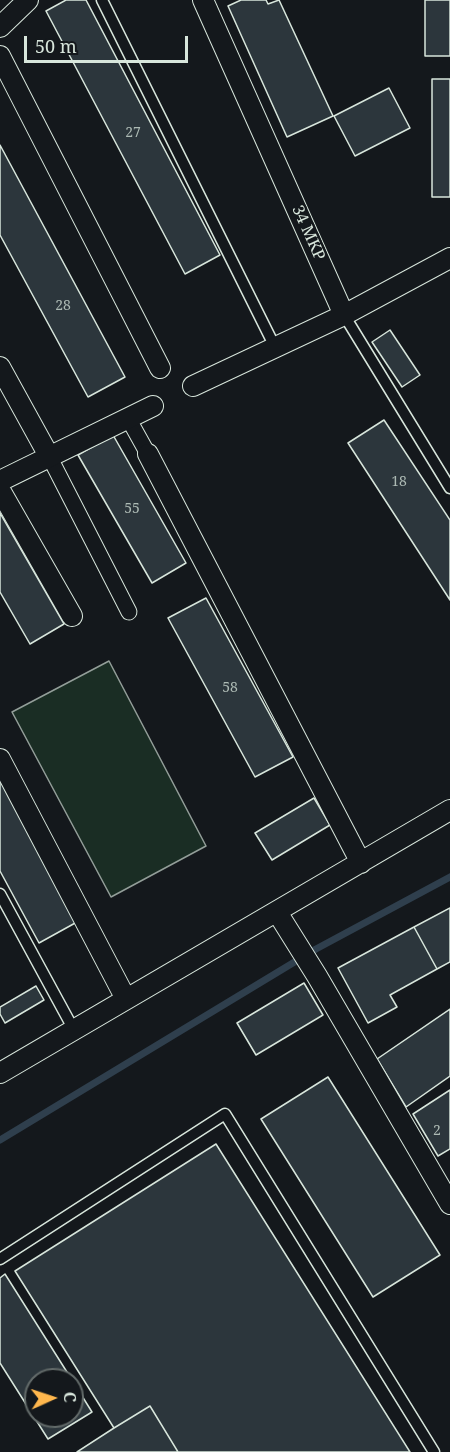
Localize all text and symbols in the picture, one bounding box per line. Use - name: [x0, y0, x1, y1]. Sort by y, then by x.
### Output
- scale bar: [27, 24, 190, 62]
- text: 50 m: [35, 34, 77, 58]
- house number: 27: [125, 125, 141, 141]
- street label: 34 МКР: [287, 202, 329, 264]
- house number: 28: [55, 298, 71, 314]
- house number: 18: [391, 474, 407, 490]
- house number: 55: [124, 501, 140, 517]
- house number: 58: [222, 680, 238, 696]
- house number: 2: [433, 1123, 441, 1139]
- north arrow: [24, 1368, 84, 1428]
- text: С: [59, 1391, 81, 1403]

